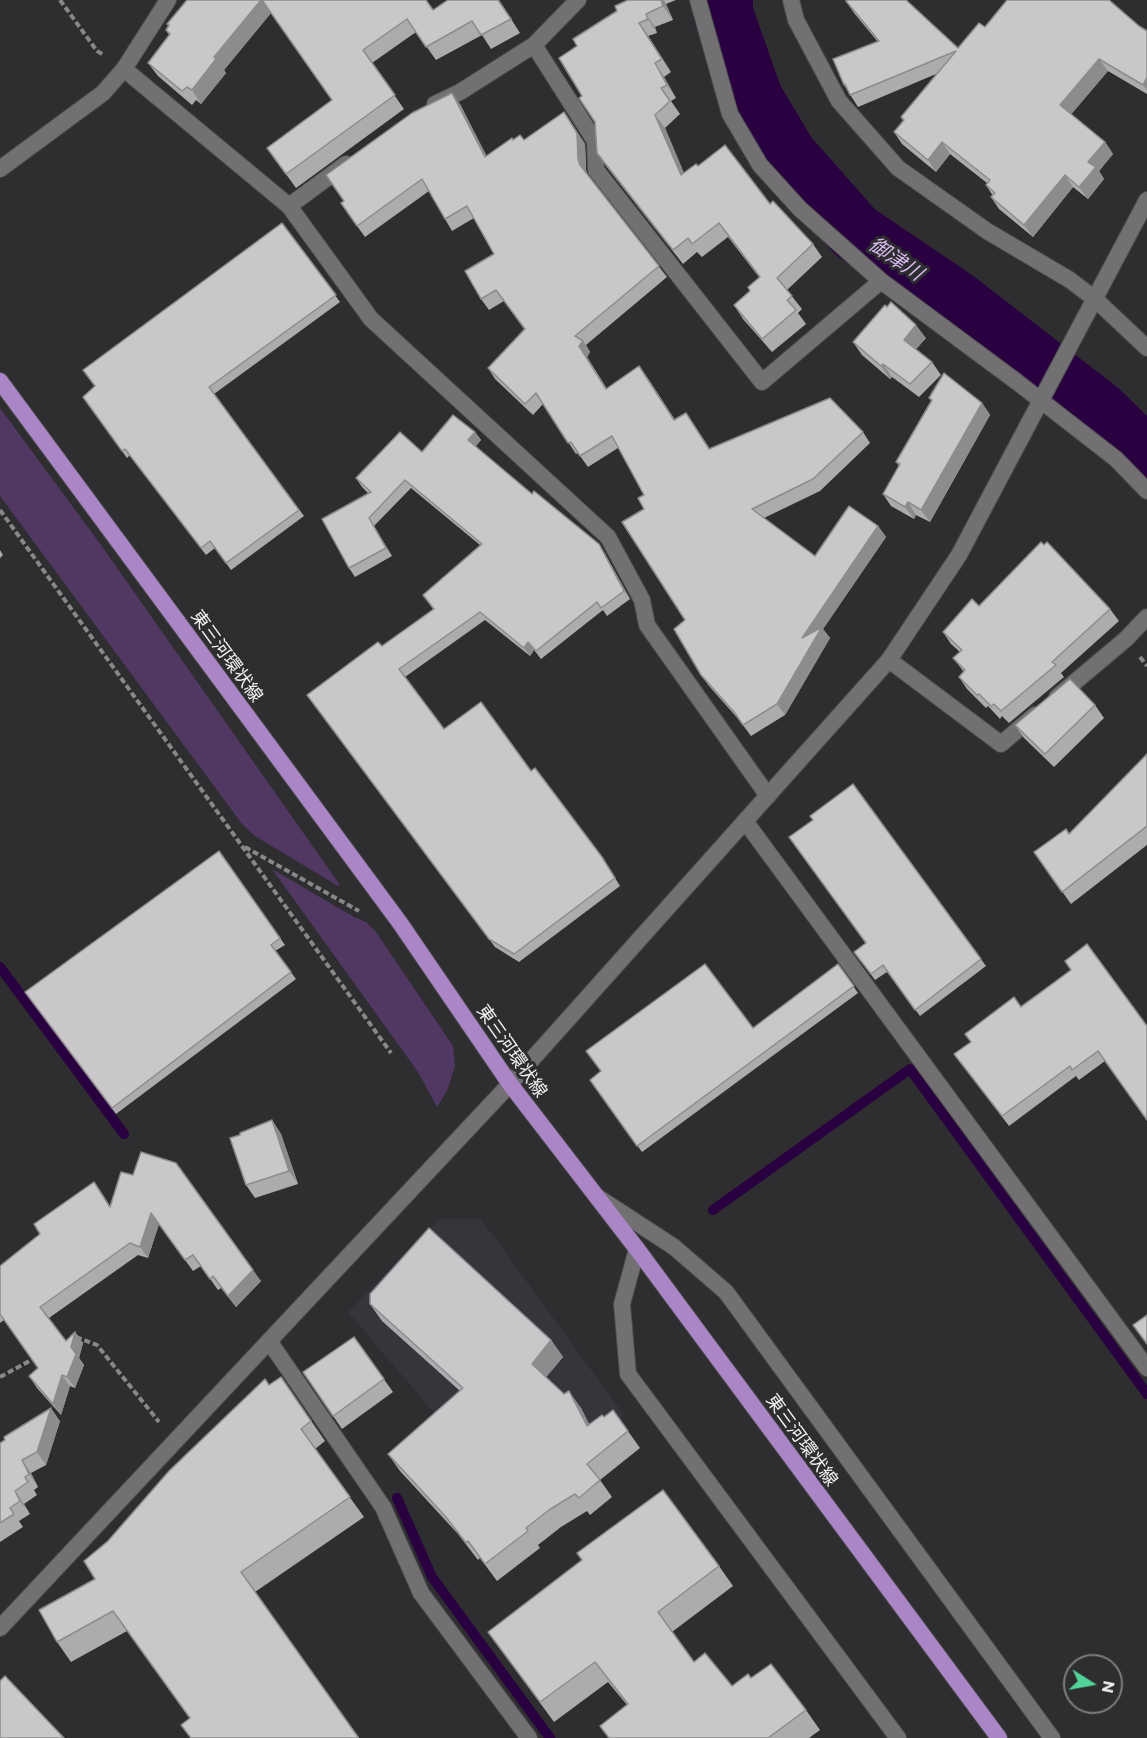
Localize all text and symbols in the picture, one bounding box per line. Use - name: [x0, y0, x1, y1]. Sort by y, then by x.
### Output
- water label: 御津川: [864, 232, 928, 286]
- street label: 東三河環状線: [187, 606, 267, 706]
- street label: 東三河環状線: [472, 1001, 552, 1101]
- street label: 東三河環状線: [762, 1390, 842, 1490]
- north arrow: [1063, 1654, 1123, 1714]
- text: N: [1099, 1679, 1120, 1695]

